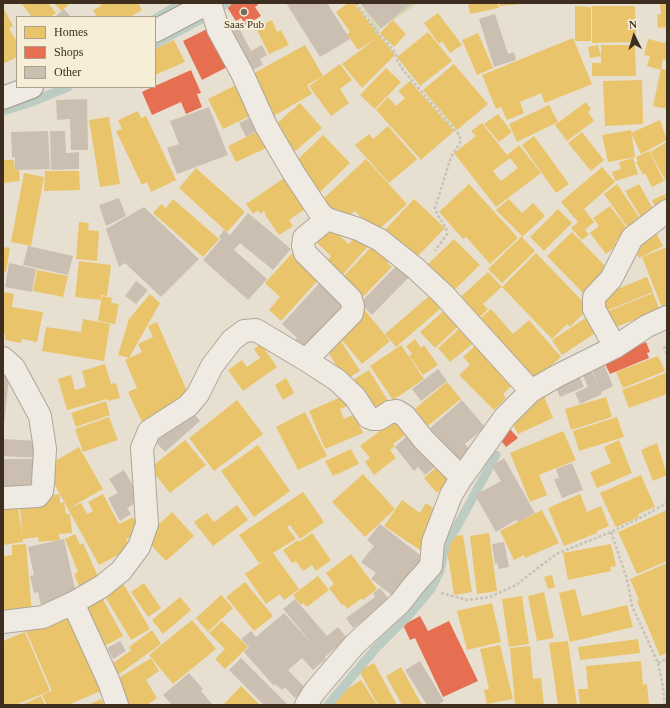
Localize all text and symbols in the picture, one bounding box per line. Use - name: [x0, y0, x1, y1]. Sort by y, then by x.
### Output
- marker: Saas Pub: [239, 7, 249, 17]
- legend: [16, 16, 156, 88]
- north arrow: [614, 16, 654, 56]
- place label: Saas Pub: [224, 18, 264, 32]
- text: N: [628, 18, 637, 30]
- text: Homes: [54, 25, 88, 39]
- text: Shops: [54, 45, 83, 59]
- text: Other: [54, 65, 81, 79]

